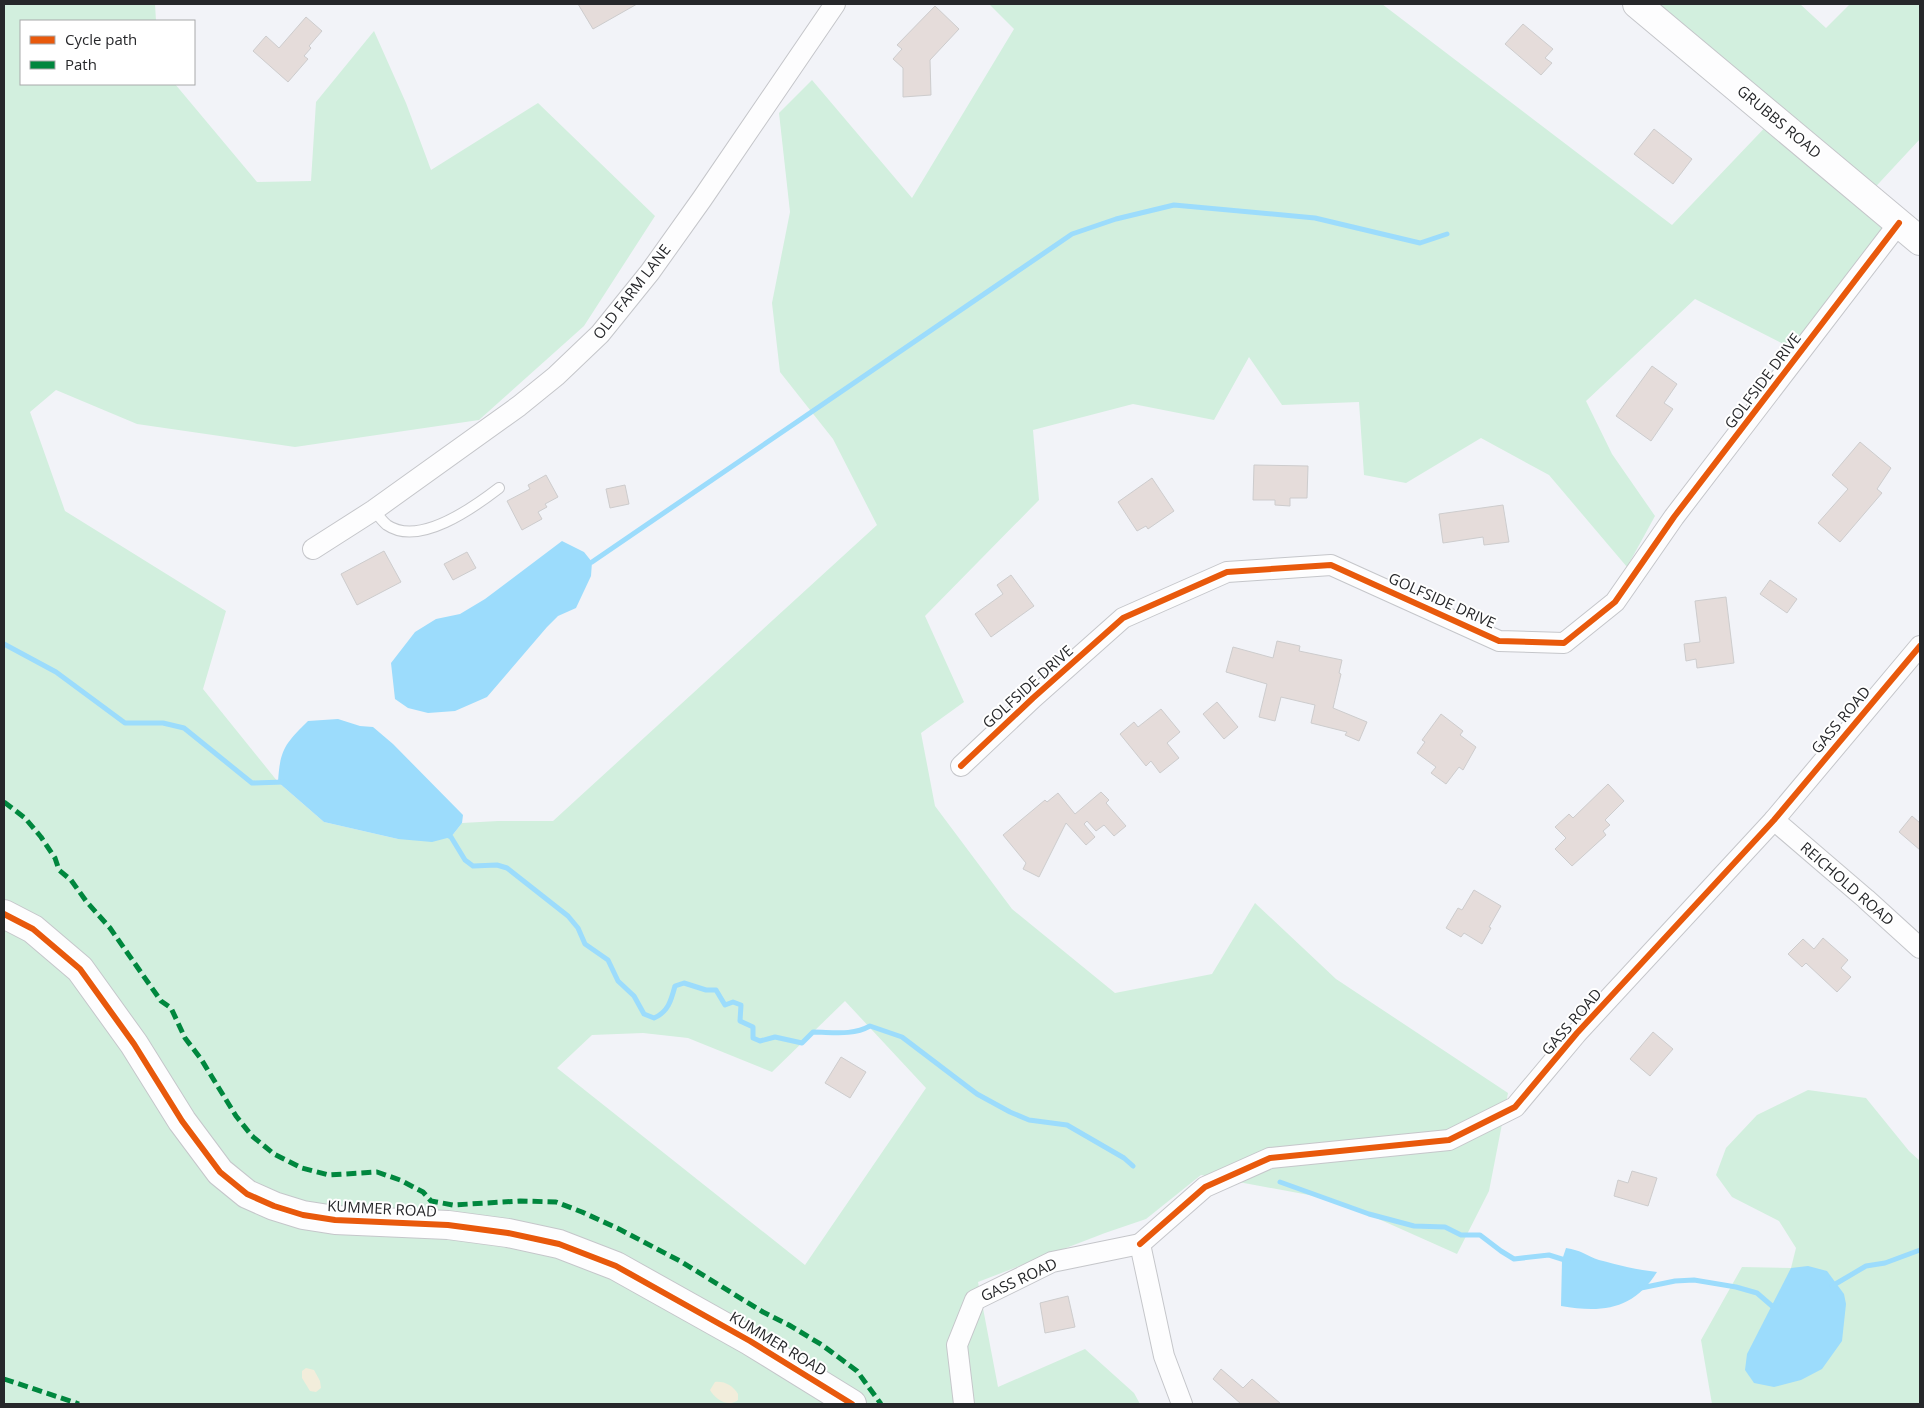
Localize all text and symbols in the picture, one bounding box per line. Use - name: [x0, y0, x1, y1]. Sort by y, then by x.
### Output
- legend: [20, 20, 195, 85]
- text: Cycle path: [65, 29, 137, 49]
- text: Path: [65, 54, 97, 74]
- street label: GRUBBS ROAD: [1733, 80, 1826, 162]
- street label: OLD FARM LANE: [588, 240, 675, 343]
- street label: GOLFSIDE DRIVE: [1720, 328, 1805, 432]
- street label: GOLFSIDE DRIVE: [1386, 568, 1499, 633]
- street label: GOLFSIDE DRIVE: [978, 640, 1077, 732]
- street label: GASS ROAD: [1806, 682, 1874, 757]
- street label: REICHOLD ROAD: [1797, 837, 1899, 929]
- street label: GASS ROAD: [1537, 984, 1606, 1059]
- street label: KUMMER ROAD: [327, 1195, 437, 1221]
- street label: GASS ROAD: [977, 1253, 1060, 1305]
- street label: KUMMER ROAD: [726, 1306, 831, 1380]

